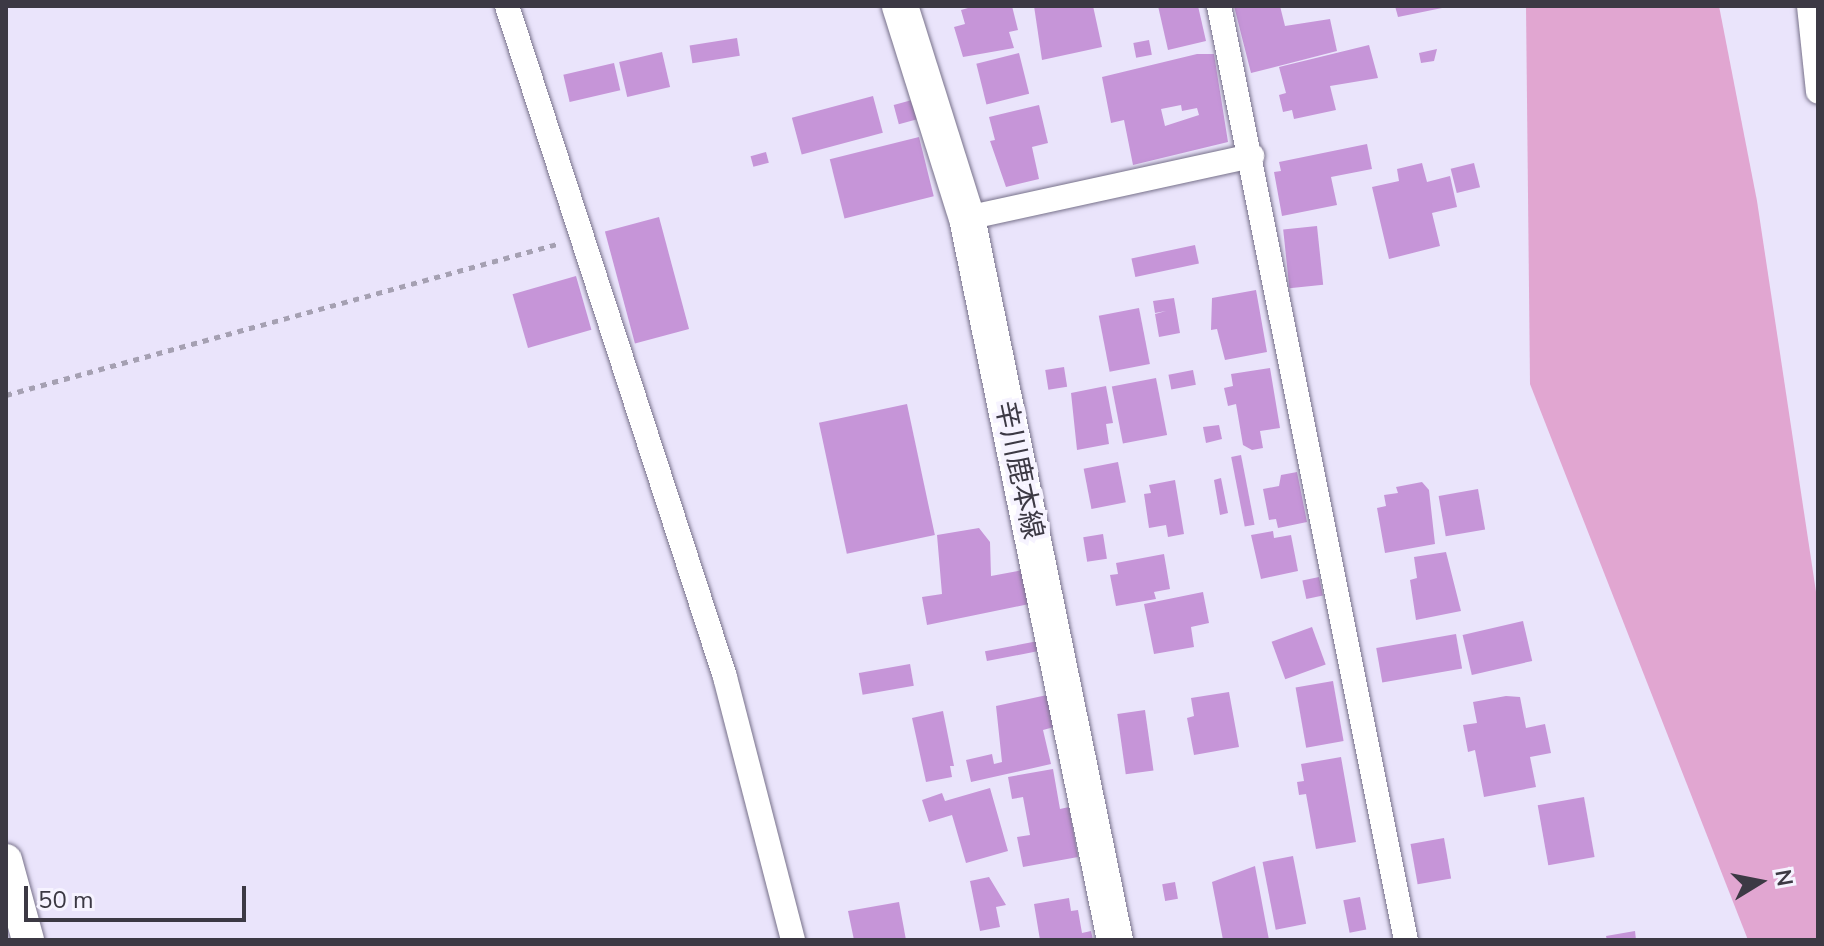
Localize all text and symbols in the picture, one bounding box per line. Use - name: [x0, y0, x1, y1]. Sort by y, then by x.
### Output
- street label: 辛川鹿本線: [988, 398, 1050, 542]
- north arrow: [1720, 842, 1800, 922]
- text: N: [1767, 867, 1800, 889]
- scale bar: [28, 870, 250, 920]
- text: 50 m: [38, 884, 94, 916]

